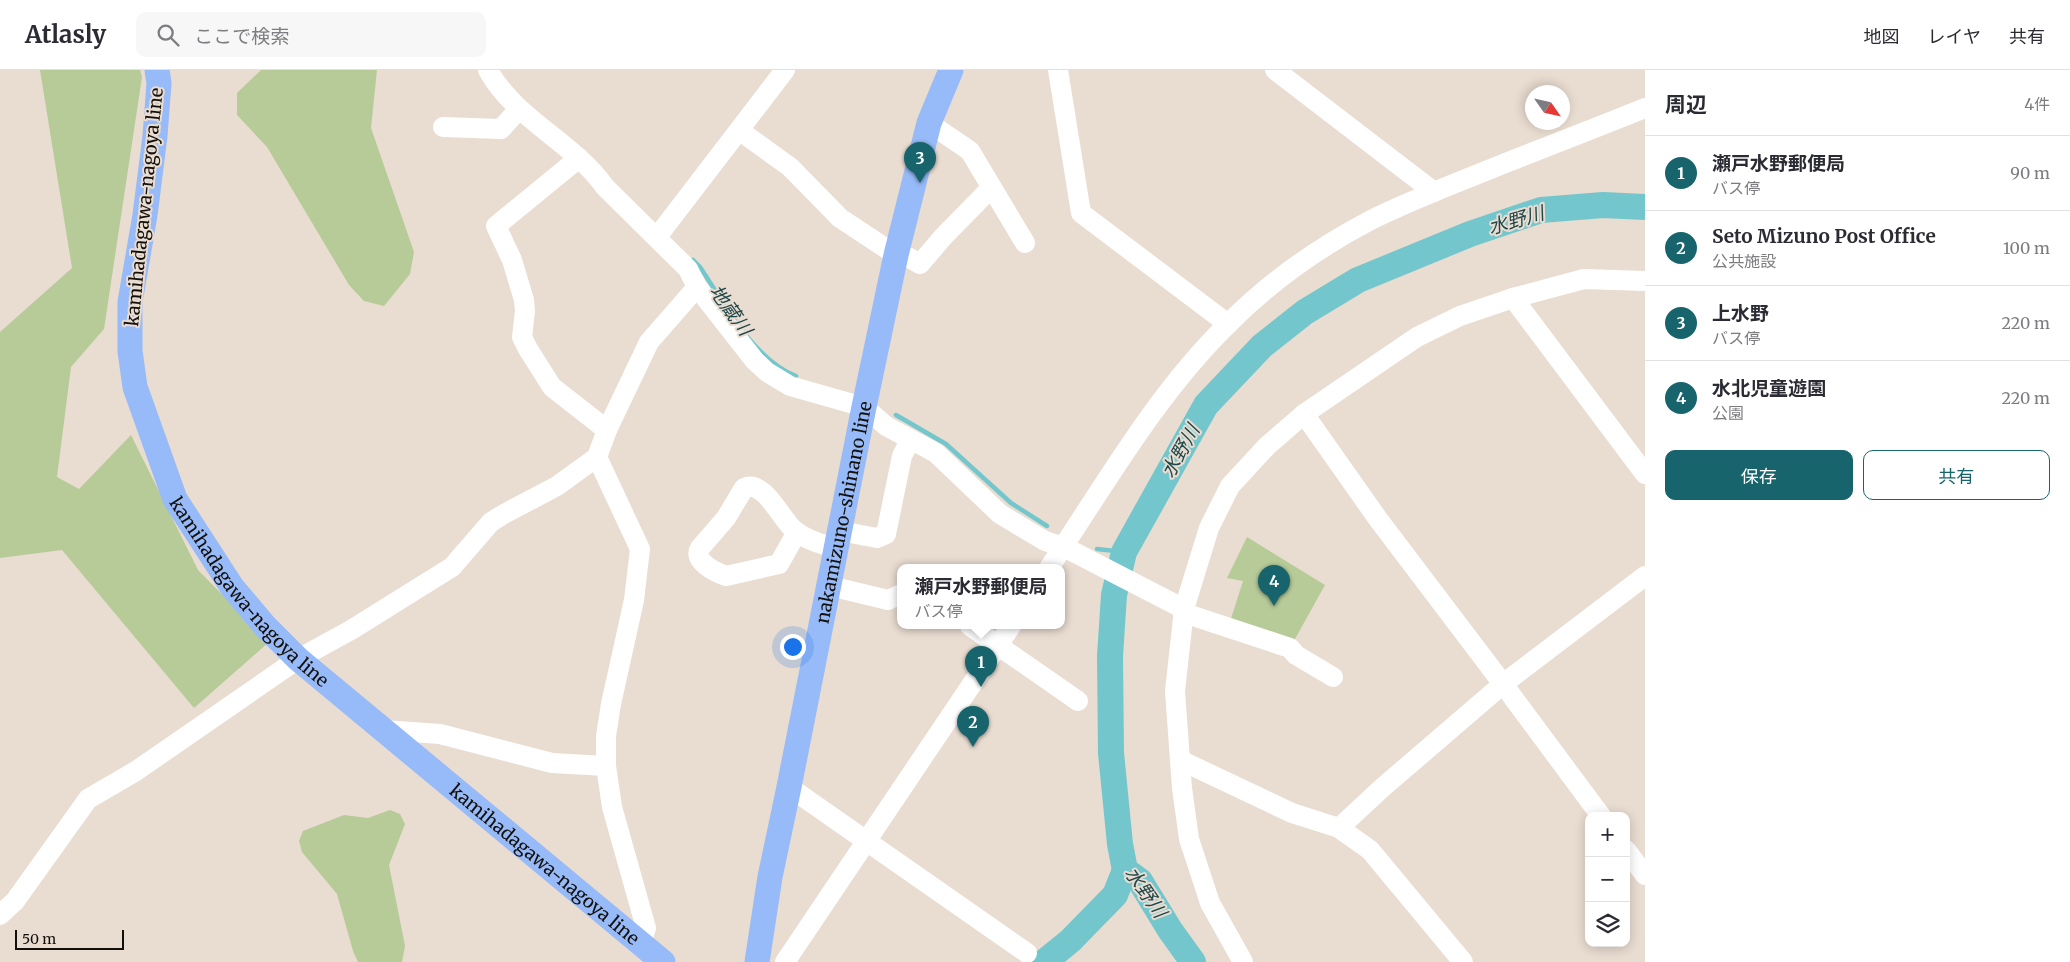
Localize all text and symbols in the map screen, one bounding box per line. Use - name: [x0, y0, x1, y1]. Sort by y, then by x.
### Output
- search box: [136, 12, 486, 57]
- text: Atlasly: [25, 19, 106, 50]
- icon: search: [154, 21, 182, 49]
- text: ここで検索: [194, 24, 289, 48]
- text: 地図: [1864, 25, 1900, 48]
- text: レイヤ: [1928, 25, 1981, 48]
- text: 共有: [2009, 25, 2045, 48]
- north arrow: [1525, 85, 1570, 130]
- street label: kamihadagawa-nagoya line: [120, 87, 168, 327]
- text: 周辺: [1665, 91, 1707, 118]
- text: 4件: [2024, 94, 2050, 114]
- pin: 3: [904, 142, 936, 183]
- text: 瀬戸水野郵便局: [1712, 151, 1845, 175]
- text: 1: [1677, 163, 1685, 183]
- text: 90 m: [2010, 163, 2050, 183]
- text: バス停: [1712, 178, 1760, 198]
- water label: 水野川: [1485, 200, 1549, 239]
- text: Seto Mizuno Post Office: [1712, 224, 1936, 248]
- text: 2: [1676, 238, 1686, 258]
- text: 100 m: [2003, 238, 2050, 258]
- text: 公共施設: [1712, 251, 1776, 271]
- water label: 地蔵川: [705, 280, 759, 342]
- text: 上水野: [1712, 301, 1769, 325]
- text: 3: [1676, 313, 1686, 333]
- text: 220 m: [2002, 313, 2050, 333]
- text: バス停: [1712, 328, 1760, 348]
- text: 水北児童遊園: [1712, 376, 1826, 400]
- text: 4: [1676, 388, 1686, 408]
- text: 220 m: [2002, 388, 2050, 408]
- street label: nakamizuno-shinano line: [810, 399, 876, 625]
- text: 公園: [1712, 403, 1744, 423]
- water label: 水野川: [1156, 419, 1205, 482]
- button: 保存: [1665, 450, 1853, 500]
- button: 共有: [1863, 450, 2050, 500]
- street label: kamihadagawa-nagoya line: [165, 492, 334, 691]
- popup: [897, 564, 1065, 629]
- pin: 4: [1258, 565, 1290, 606]
- text: 瀬戸水野郵便局: [914, 574, 1048, 598]
- text: バス停: [914, 601, 963, 621]
- your location: [780, 634, 806, 660]
- pin: 1: [965, 646, 997, 687]
- pin: 2: [957, 706, 989, 747]
- street label: kamihadagawa-nagoya line: [445, 778, 645, 949]
- map controls: [1585, 812, 1630, 947]
- button: +: [1585, 812, 1630, 857]
- button: −: [1585, 857, 1630, 902]
- water label: 水野川: [1120, 862, 1173, 924]
- button: layers: [1585, 902, 1630, 947]
- scale bar: [15, 927, 124, 950]
- text: 50 m: [22, 930, 56, 948]

